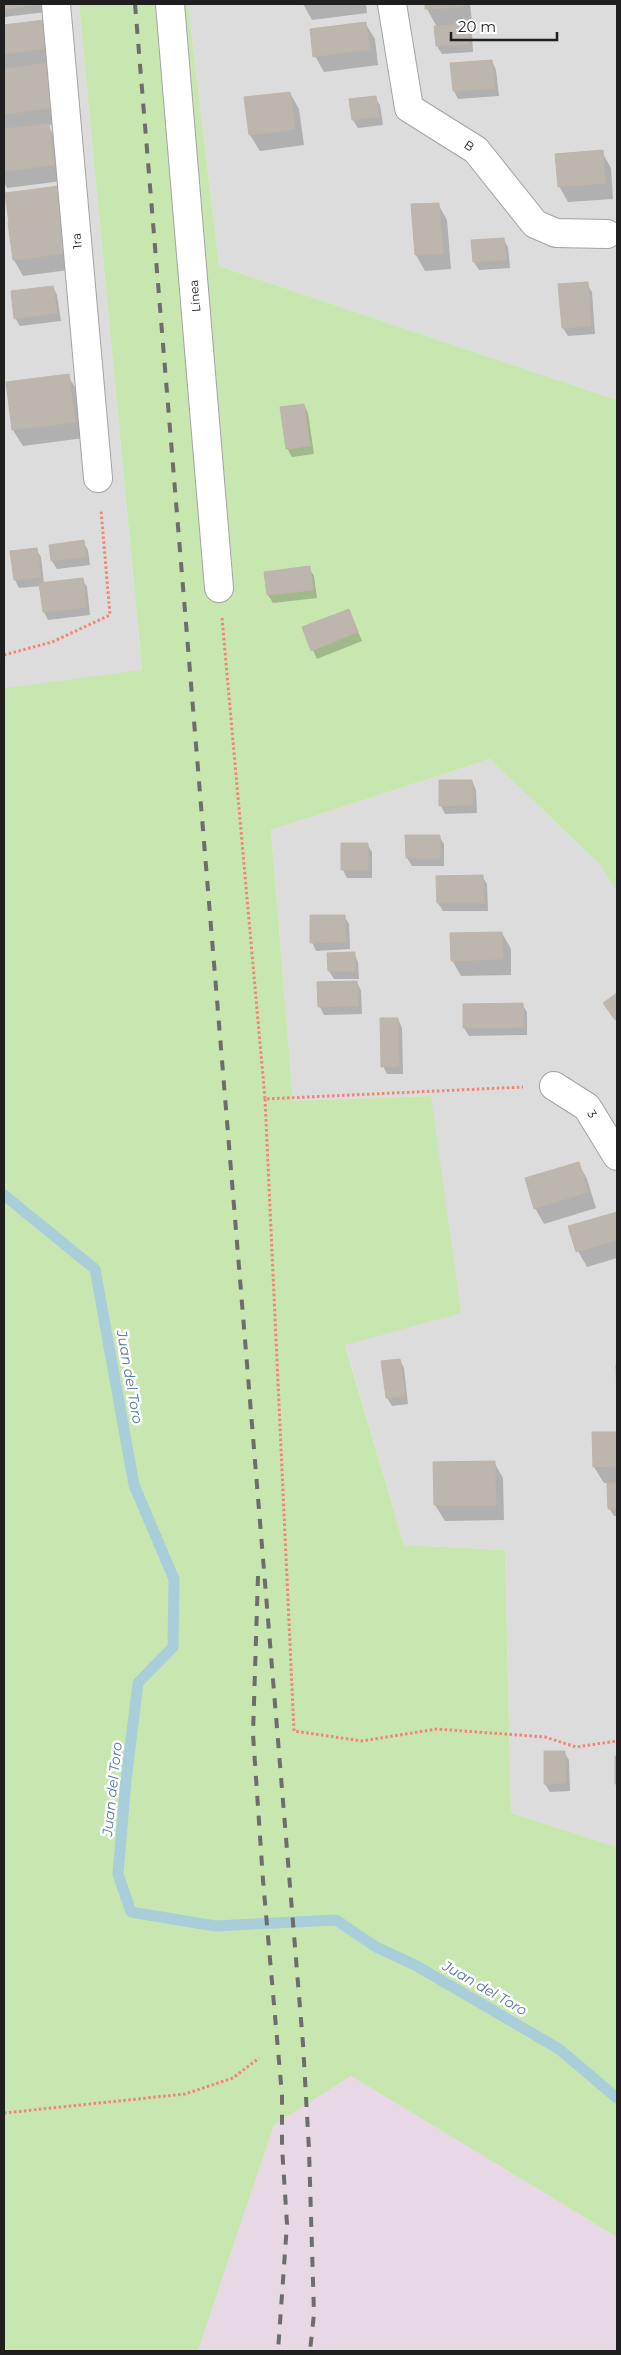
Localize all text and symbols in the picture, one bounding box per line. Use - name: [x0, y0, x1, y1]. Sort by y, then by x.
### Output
- scale bar: [451, 10, 557, 42]
- text: 20 m: [458, 17, 496, 36]
- street label: B: [461, 137, 477, 154]
- street label: 1ra: [68, 233, 85, 250]
- street label: Línea: [186, 279, 203, 313]
- street label: 3: [584, 1107, 601, 1121]
- water label: Juan del Toro: [113, 1328, 147, 1425]
- water label: Juan del Toro: [98, 1741, 126, 1838]
- water label: Juan del Toro: [439, 1956, 531, 2020]

